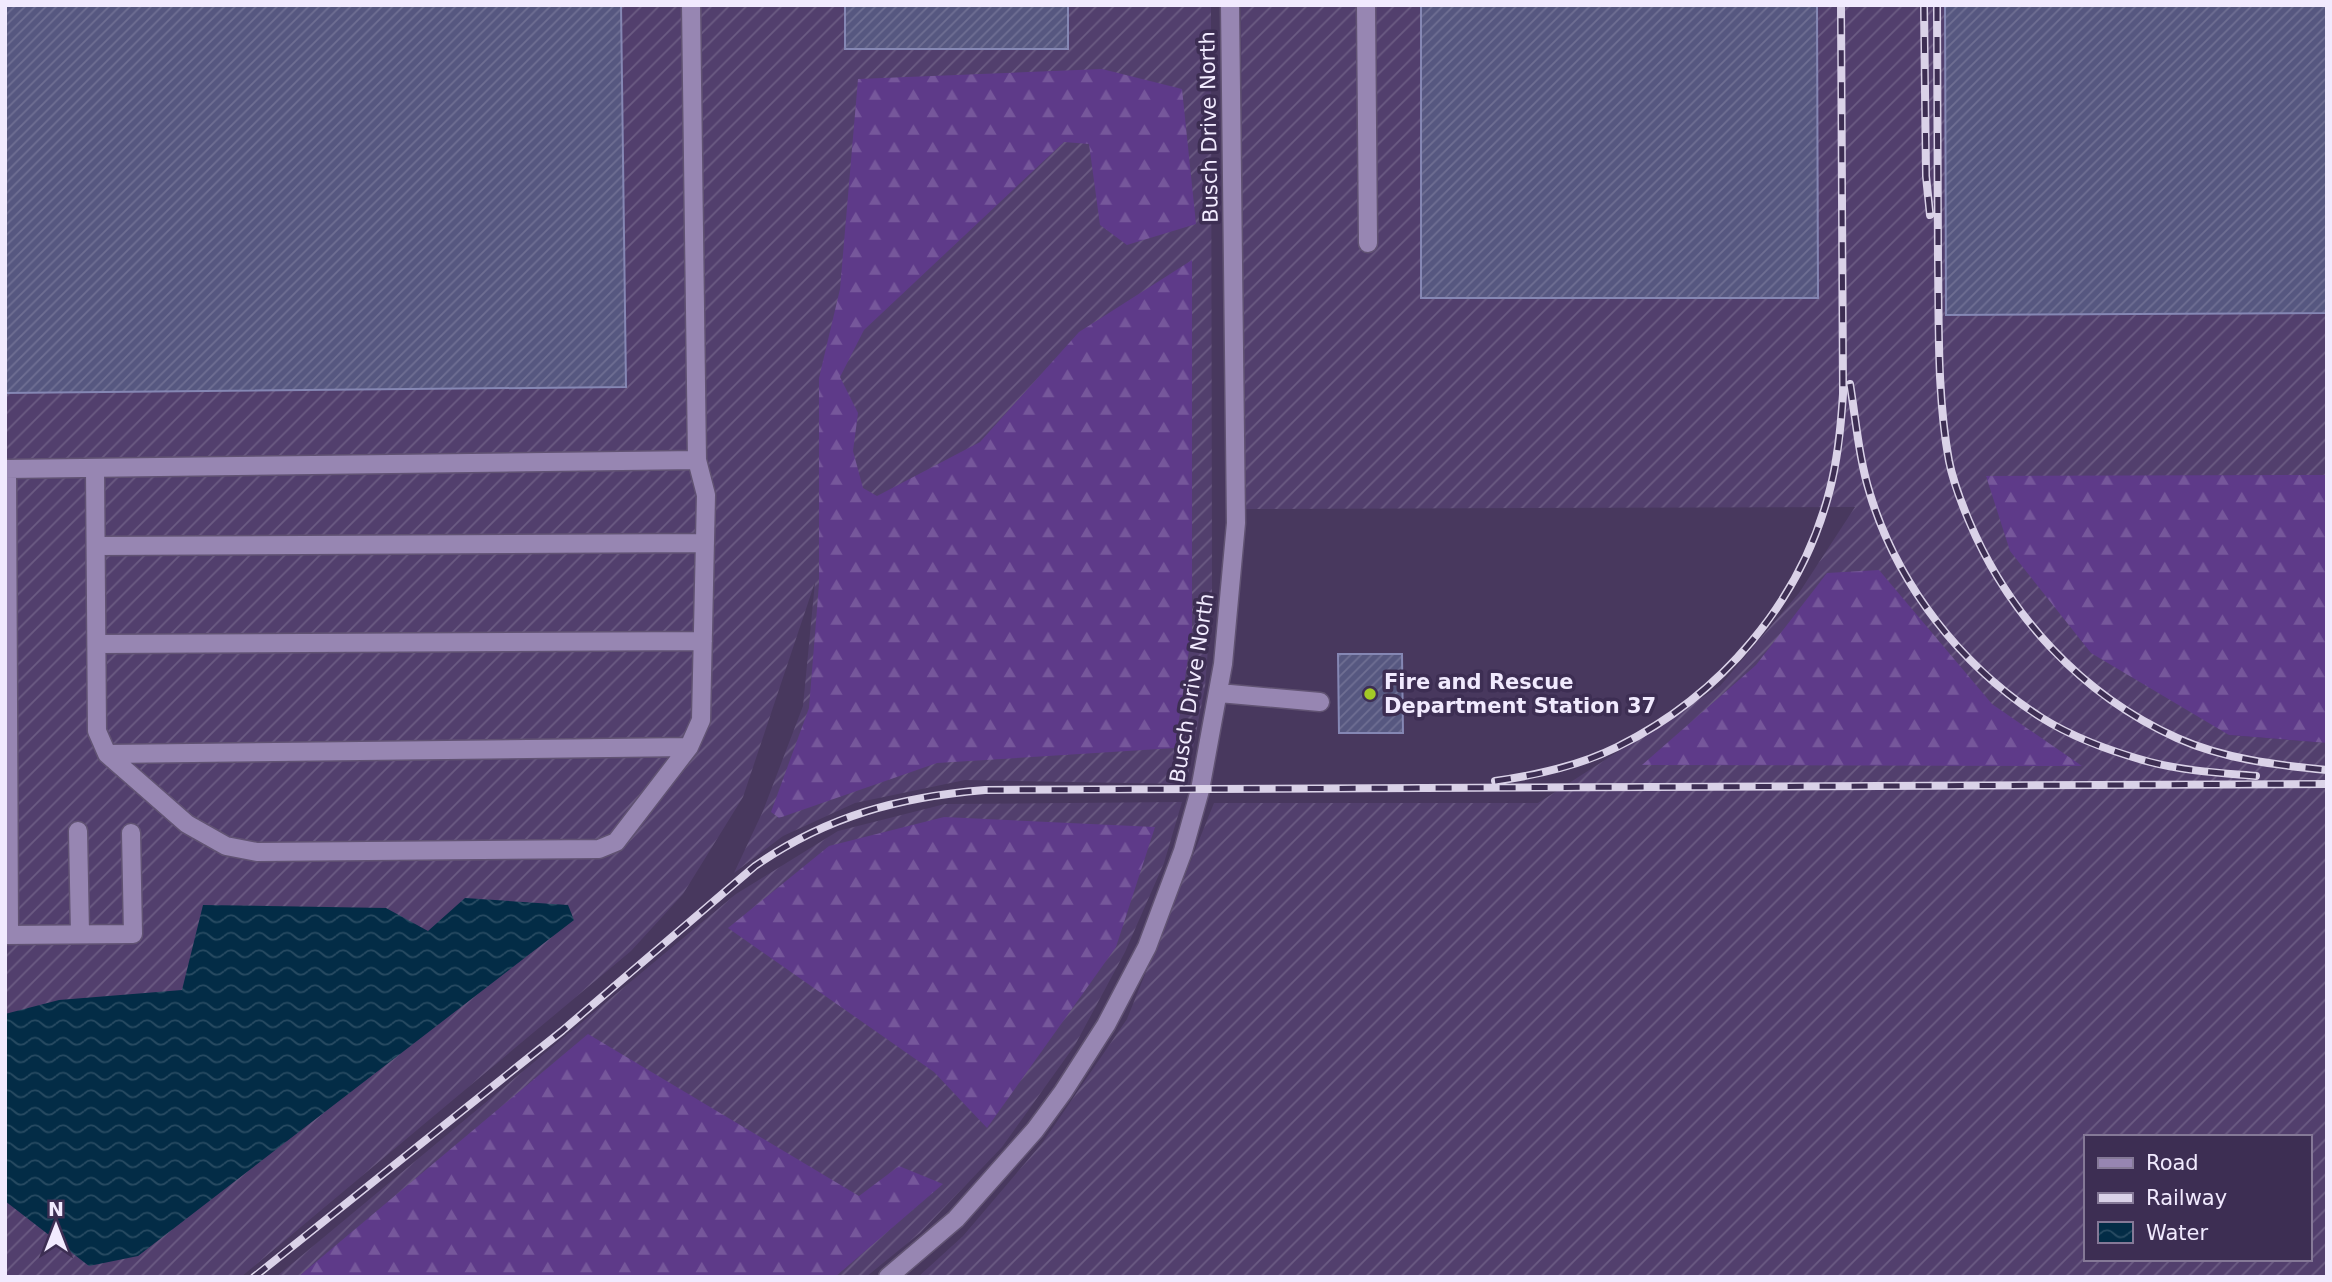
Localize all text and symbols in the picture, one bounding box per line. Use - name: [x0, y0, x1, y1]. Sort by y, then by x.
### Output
- street label: Busch Drive North: [1195, 31, 1223, 223]
- street label: Busch Drive North: [1165, 592, 1219, 784]
- place label: Fire and Rescue Department Station 37: [1384, 670, 1656, 718]
- marker: Fire and Rescue Department Station 37: [1362, 686, 1378, 702]
- legend: [2084, 1135, 2311, 1261]
- text: Road: [2146, 1151, 2199, 1175]
- text: Railway: [2146, 1186, 2227, 1210]
- north arrow: [21, 1191, 91, 1261]
- text: N: [48, 1198, 64, 1220]
- text: Water: [2146, 1221, 2208, 1245]

